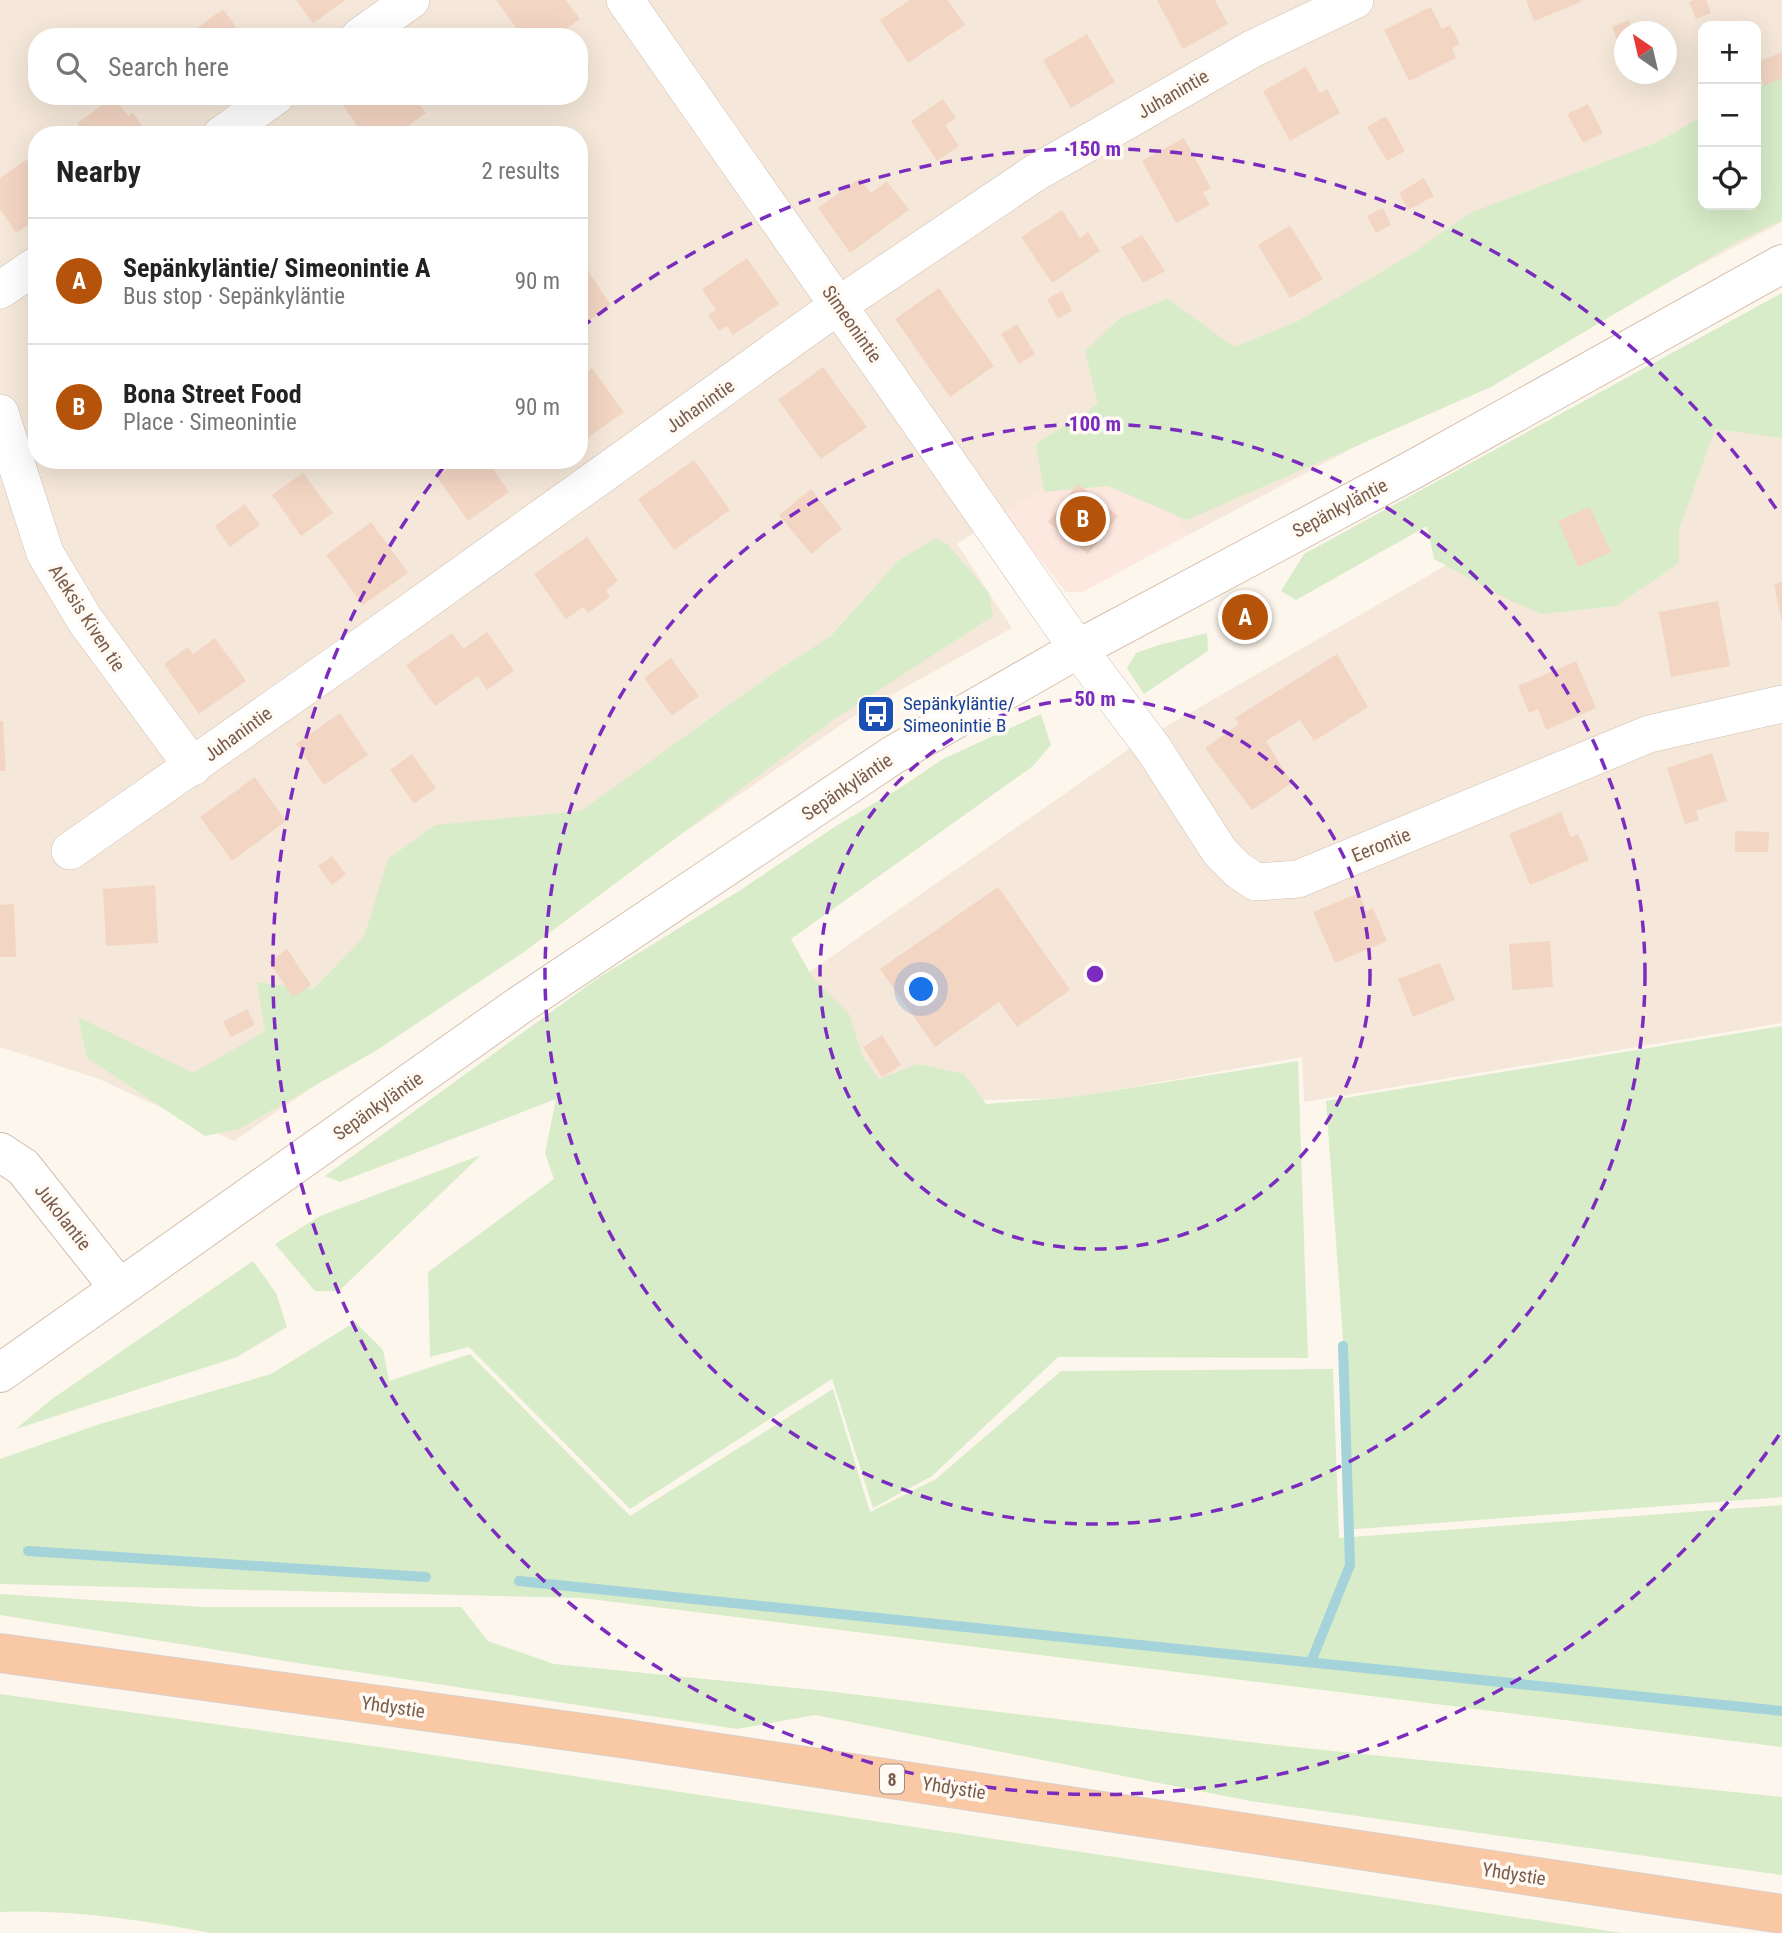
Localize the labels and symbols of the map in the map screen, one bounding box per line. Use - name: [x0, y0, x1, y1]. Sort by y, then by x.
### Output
- north arrow: [1614, 21, 1677, 84]
- street label: Juhanintie: [1133, 64, 1213, 124]
- text: 150 m: [1069, 137, 1121, 161]
- street label: Simeonintie: [817, 281, 887, 367]
- street label: Juhanintie: [661, 374, 739, 438]
- text: 100 m: [1069, 412, 1121, 436]
- street label: Sepänkyläntie: [1288, 473, 1392, 543]
- pin: B: [1060, 493, 1106, 545]
- street label: Aleksis Kiven tie: [44, 560, 130, 676]
- pin: A: [1222, 591, 1268, 643]
- text: 50 m: [1074, 687, 1116, 711]
- place label: Sepänkyläntie/ Simeonintie B: [903, 692, 1015, 737]
- bus stop icon: Sepänkyläntie/ Simeonintie B: [855, 693, 897, 735]
- street label: Juhanintie: [200, 702, 277, 766]
- street label: Sepänkyläntie: [797, 748, 897, 826]
- street label: Eerontie: [1348, 823, 1414, 867]
- centre of rings: [1083, 962, 1107, 986]
- your location: [904, 972, 938, 1006]
- street label: Sepänkyläntie: [329, 1067, 427, 1145]
- street label: Jukolantie: [30, 1179, 96, 1255]
- street label: Yhdystie: [360, 1691, 426, 1723]
- road number: 8: [880, 1764, 904, 1794]
- street label: Yhdystie: [921, 1772, 988, 1804]
- street label: Yhdystie: [1481, 1858, 1548, 1890]

